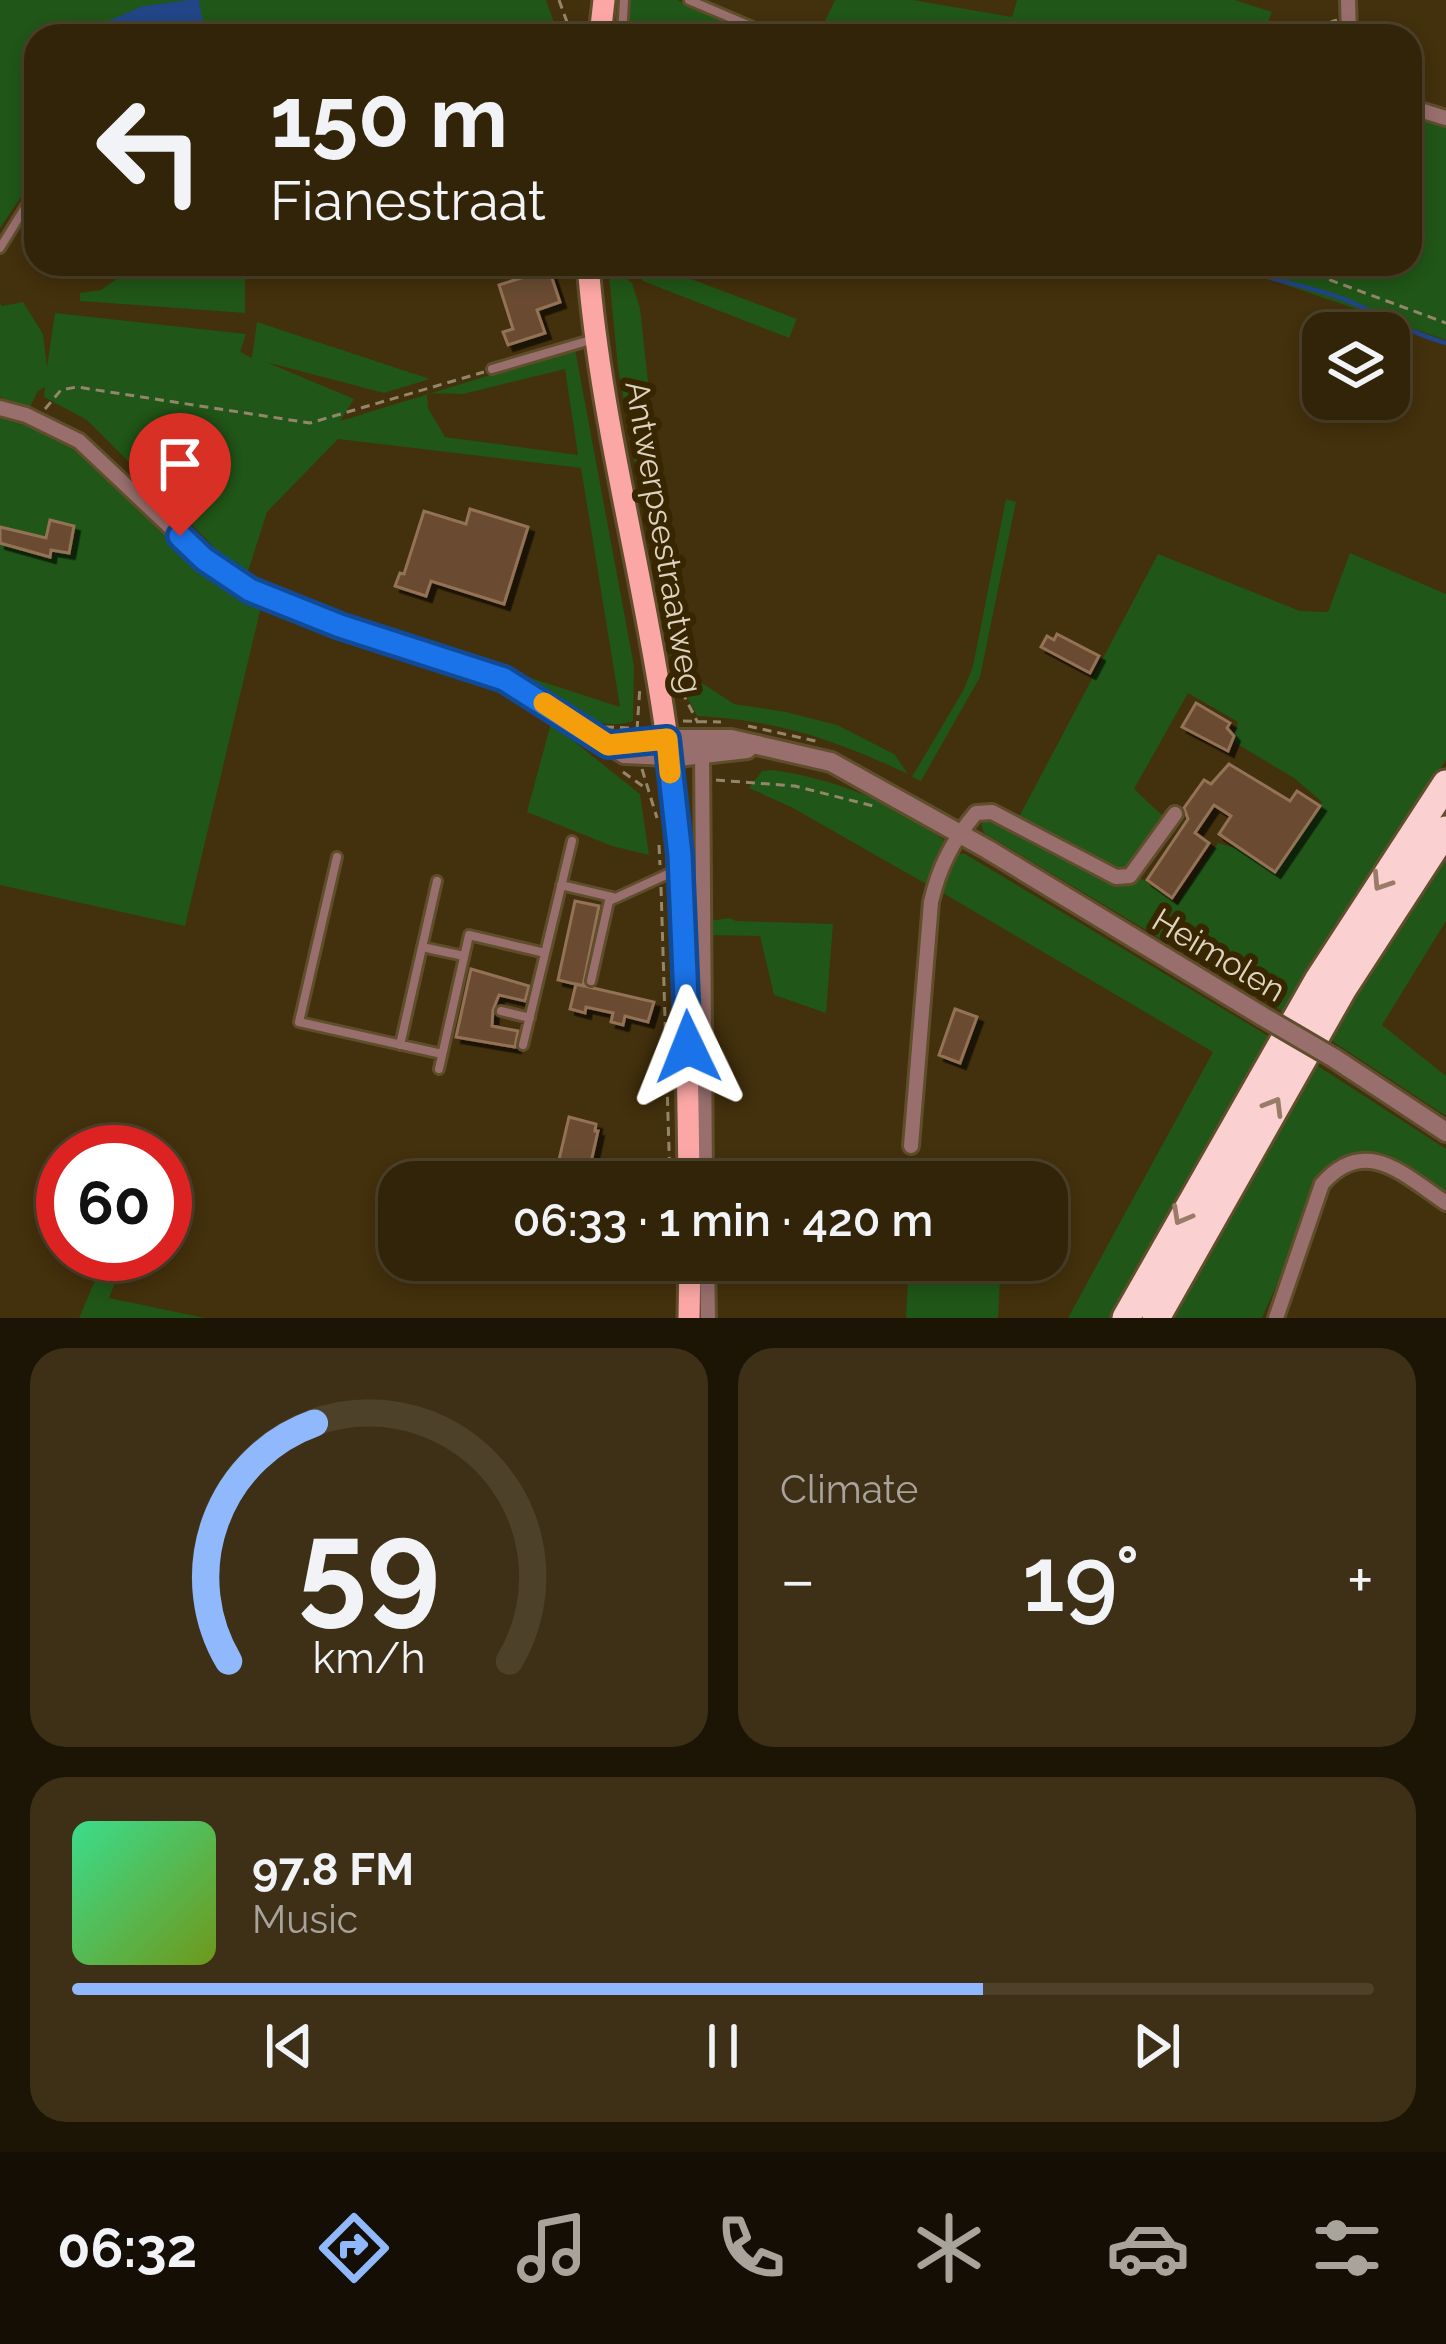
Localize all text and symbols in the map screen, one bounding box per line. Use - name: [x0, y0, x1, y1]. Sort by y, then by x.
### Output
- text: 150 m: [270, 68, 508, 167]
- icon: left: [72, 72, 228, 228]
- text: Fianestraat: [270, 169, 546, 233]
- map controls: [1302, 312, 1410, 420]
- button: layers: [1302, 312, 1410, 420]
- street label: Antwerpsestraatweg: [617, 378, 711, 696]
- pin: [129, 413, 231, 536]
- icon: arrive: [147, 431, 213, 497]
- one-way arrow: [1373, 868, 1395, 890]
- street label: Heimolen: [1145, 900, 1293, 1010]
- position arrow: [625, 984, 751, 1110]
- one-way arrow: [1260, 1097, 1283, 1119]
- speed limit sign: 60: [36, 1125, 192, 1281]
- text: 06:33 · 1 min · 420 m: [513, 1194, 933, 1247]
- one-way arrow: [1172, 1204, 1195, 1225]
- text: Climate: [780, 1466, 918, 1512]
- text: 59: [298, 1493, 440, 1639]
- text: 19°: [1022, 1526, 1140, 1632]
- text: −: [780, 1541, 816, 1618]
- text: +: [1347, 1541, 1374, 1618]
- text: km/h: [312, 1632, 426, 1682]
- text: 97.8 FM: [252, 1843, 414, 1896]
- text: Music: [252, 1896, 358, 1942]
- icon: previous: [256, 2013, 322, 2079]
- icon: pause: [690, 2013, 756, 2079]
- icon: next: [1124, 2013, 1190, 2079]
- icon: directions: [312, 2206, 396, 2290]
- icon: music: [510, 2206, 594, 2290]
- icon: phone: [709, 2206, 793, 2290]
- icon: climate: [907, 2206, 991, 2290]
- icon: car: [1106, 2206, 1190, 2290]
- icon: filters: [1305, 2206, 1389, 2290]
- text: 06:32: [57, 2216, 197, 2280]

